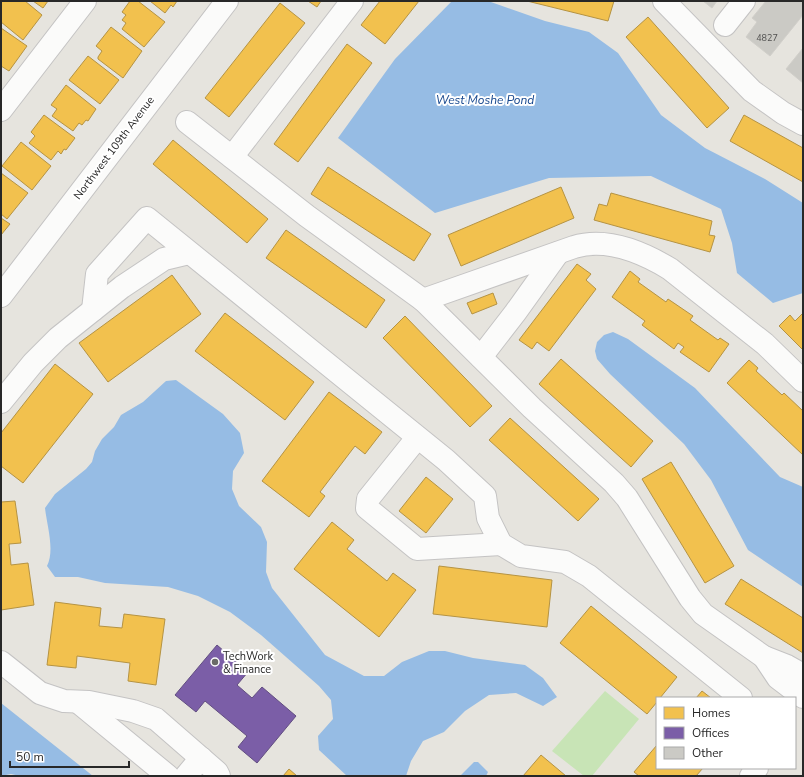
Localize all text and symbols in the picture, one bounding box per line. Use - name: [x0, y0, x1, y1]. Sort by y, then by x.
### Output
- house number: 4827: [756, 32, 778, 44]
- water label: West Moshe Pond: [436, 92, 534, 108]
- street label: Northwest 109th Avenue: [70, 93, 158, 203]
- place label: TechWork & Finance: [223, 649, 273, 677]
- marker: TechWork & Finance: [210, 657, 220, 667]
- legend: [656, 697, 796, 769]
- text: Homes: [692, 705, 730, 721]
- text: Offices: [692, 725, 730, 741]
- scale bar: [10, 743, 129, 769]
- text: Other: [692, 745, 724, 761]
- text: 50 m: [16, 749, 44, 765]

